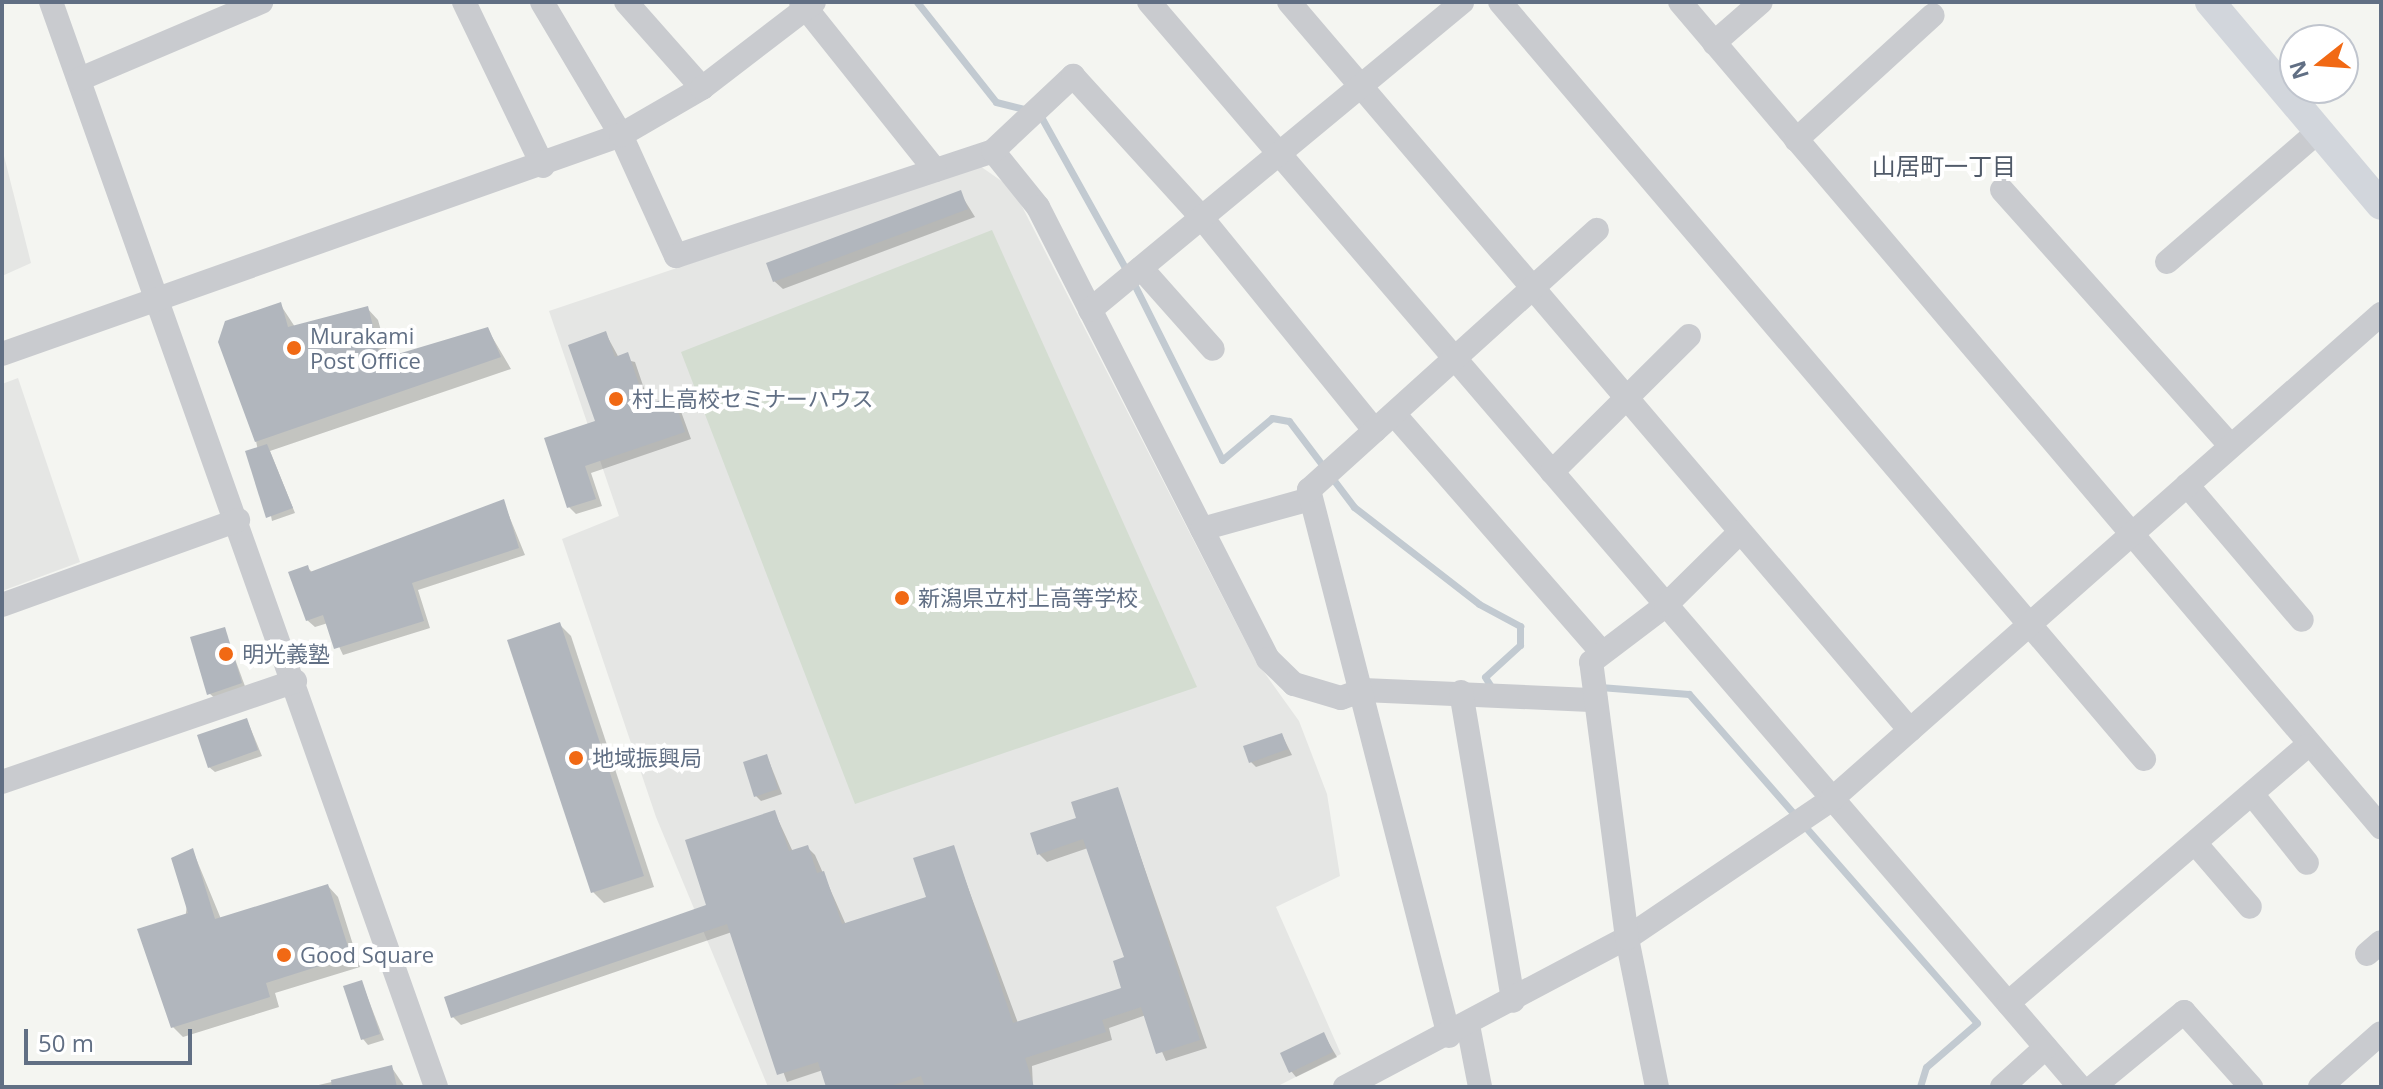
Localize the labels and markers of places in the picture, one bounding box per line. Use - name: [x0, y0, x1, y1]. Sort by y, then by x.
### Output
- place label: Murakami Post Office: [310, 322, 421, 374]
- marker: Murakami Post Office: [285, 339, 303, 357]
- place label: 村上高校セミナーハウス: [632, 386, 874, 412]
- marker: 村上高校セミナーハウス: [607, 390, 625, 408]
- place label: 新潟県立村上高等学校: [918, 585, 1138, 611]
- marker: 新潟県立村上高等学校: [893, 589, 911, 607]
- place label: 明光義塾: [242, 641, 330, 667]
- marker: 明光義塾: [217, 645, 235, 663]
- place label: 地域振興局: [592, 745, 702, 771]
- marker: 地域振興局: [567, 749, 585, 767]
- place label: Good Square: [300, 942, 434, 968]
- marker: Good Square: [275, 946, 293, 964]

